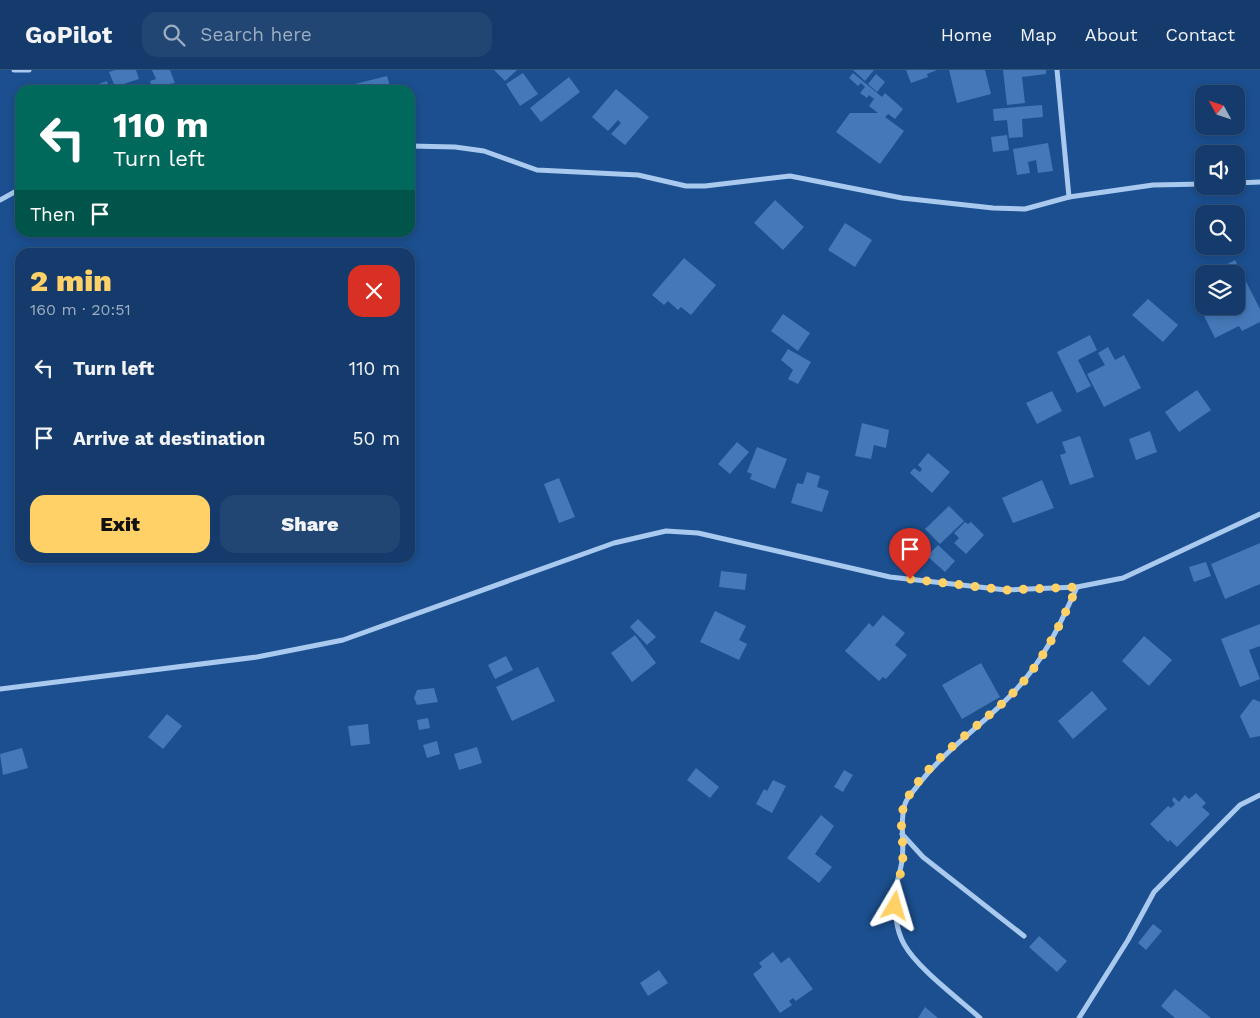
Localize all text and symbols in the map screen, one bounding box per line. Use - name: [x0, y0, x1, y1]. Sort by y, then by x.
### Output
- search box: [142, 12, 492, 57]
- text: GoPilot: [25, 21, 112, 49]
- icon: search: [160, 21, 188, 49]
- text: Search here: [200, 23, 312, 46]
- text: Home: [941, 24, 992, 45]
- text: Map: [1020, 24, 1057, 45]
- text: About: [1085, 24, 1137, 45]
- text: Contact: [1165, 24, 1235, 45]
- north arrow: [1195, 85, 1245, 135]
- map controls: [1195, 85, 1245, 315]
- text: 110 m: [113, 104, 209, 146]
- icon: left: [30, 105, 95, 170]
- button: sound: [1195, 145, 1245, 195]
- text: Turn left: [113, 146, 205, 171]
- icon: arrive: [86, 200, 114, 228]
- text: Then: [30, 203, 76, 226]
- button: search: [1195, 205, 1245, 255]
- text: 2 min: [30, 263, 112, 298]
- button: close: [348, 265, 400, 317]
- button: layers: [1195, 265, 1245, 315]
- text: 160 m · 20:51: [30, 300, 131, 319]
- icon: left: [30, 354, 58, 382]
- text: Turn left: [73, 357, 154, 380]
- text: 110 m: [349, 357, 400, 380]
- icon: arrive: [30, 424, 58, 452]
- text: Arrive at destination: [73, 427, 265, 450]
- text: 50 m: [353, 427, 400, 450]
- button: Exit: [30, 495, 210, 553]
- button: Share: [220, 495, 400, 553]
- pin: [889, 528, 931, 579]
- icon: arrive: [896, 535, 924, 563]
- position arrow: [868, 879, 920, 931]

